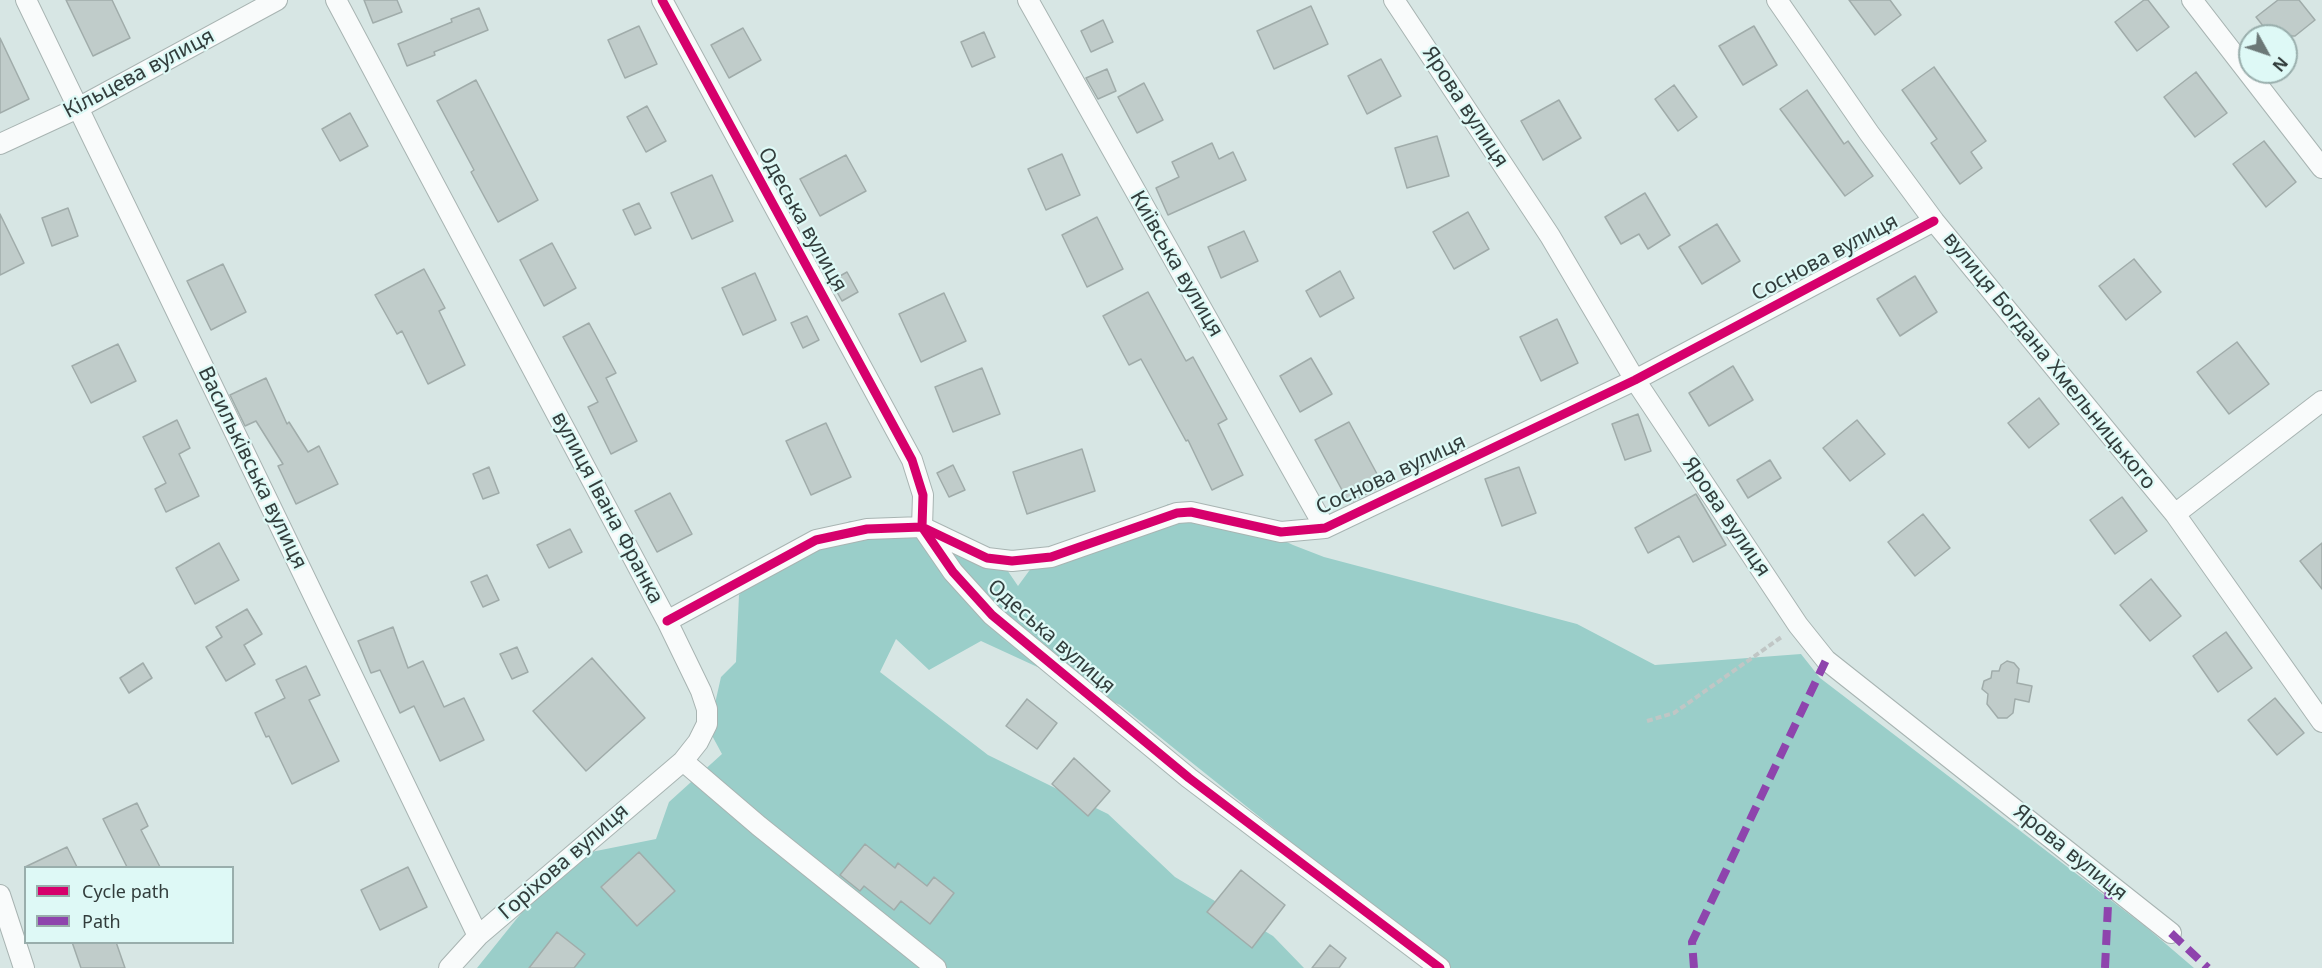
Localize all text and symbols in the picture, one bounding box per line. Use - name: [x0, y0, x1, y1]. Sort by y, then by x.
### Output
- street label: Кільцева вулиця: [59, 24, 219, 124]
- north arrow: [2238, 24, 2298, 84]
- street label: Ярова вулиця: [1417, 42, 1513, 172]
- text: N: [2268, 52, 2293, 76]
- street label: Одеська вулиця: [752, 143, 852, 297]
- street label: Київська вулиця: [1124, 186, 1228, 342]
- street label: Соснова вулиця: [1747, 209, 1903, 307]
- street label: вулиця Богдана Хмельницького: [1937, 227, 2161, 495]
- street label: Васильківська вулиця: [192, 363, 312, 573]
- street label: вулиця Івана Франка: [546, 408, 668, 608]
- street label: Соснова вулиця: [1312, 429, 1470, 521]
- street label: Ярова вулиця: [1677, 452, 1775, 582]
- street label: Одеська вулиця: [982, 575, 1120, 699]
- street label: Горіхова вулиця: [494, 799, 634, 925]
- street label: Ярова вулиця: [2008, 799, 2132, 907]
- legend: [24, 866, 234, 944]
- text: Cycle path: [82, 879, 169, 903]
- text: Path: [82, 909, 121, 933]

